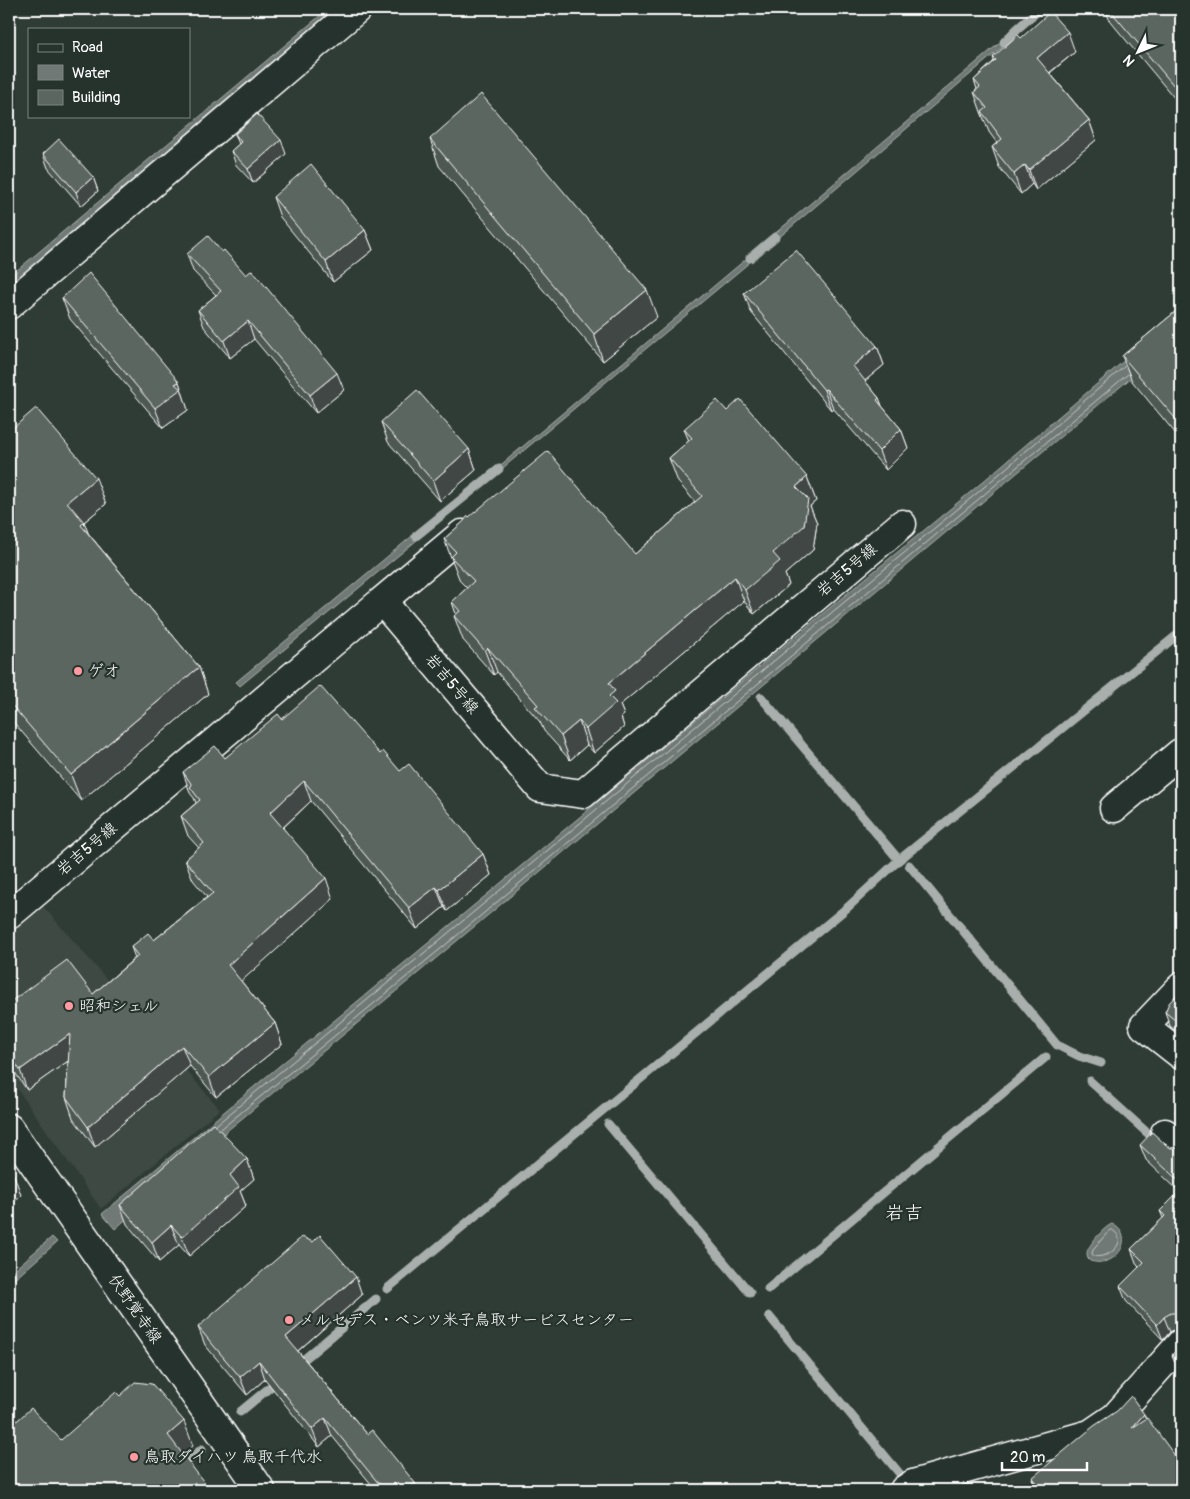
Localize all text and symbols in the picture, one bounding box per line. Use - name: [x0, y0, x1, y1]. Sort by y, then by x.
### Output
- legend: [28, 28, 190, 118]
- north arrow: [1112, 28, 1162, 78]
- text: Road: [72, 38, 103, 57]
- text: N: [1119, 51, 1138, 70]
- text: Water: [72, 64, 111, 83]
- text: Building: [72, 88, 120, 107]
- street label: 岩吉5号線: [813, 539, 881, 601]
- street label: 岩吉5号線: [421, 650, 483, 718]
- place label: ゲオ: [88, 661, 120, 681]
- marker: ゲオ: [72, 665, 84, 677]
- street label: 岩吉5号線: [53, 818, 121, 880]
- place label: 昭和シェル: [79, 996, 159, 1016]
- marker: 昭和シェル: [63, 1000, 75, 1012]
- district label: 岩吉: [885, 1201, 923, 1225]
- street label: 伏野覚寺線: [104, 1270, 166, 1348]
- place label: メルセデス・ベンツ米子鳥取サービスセンター: [299, 1310, 634, 1330]
- marker: メルセデス・ベンツ米子鳥取サービスセンター: [283, 1314, 295, 1326]
- scale bar: [1002, 1439, 1088, 1471]
- place label: 鳥取ダイハツ 鳥取千代水: [144, 1447, 322, 1467]
- text: 20 m: [1010, 1448, 1045, 1467]
- marker: 鳥取ダイハツ 鳥取千代水: [128, 1451, 140, 1463]

